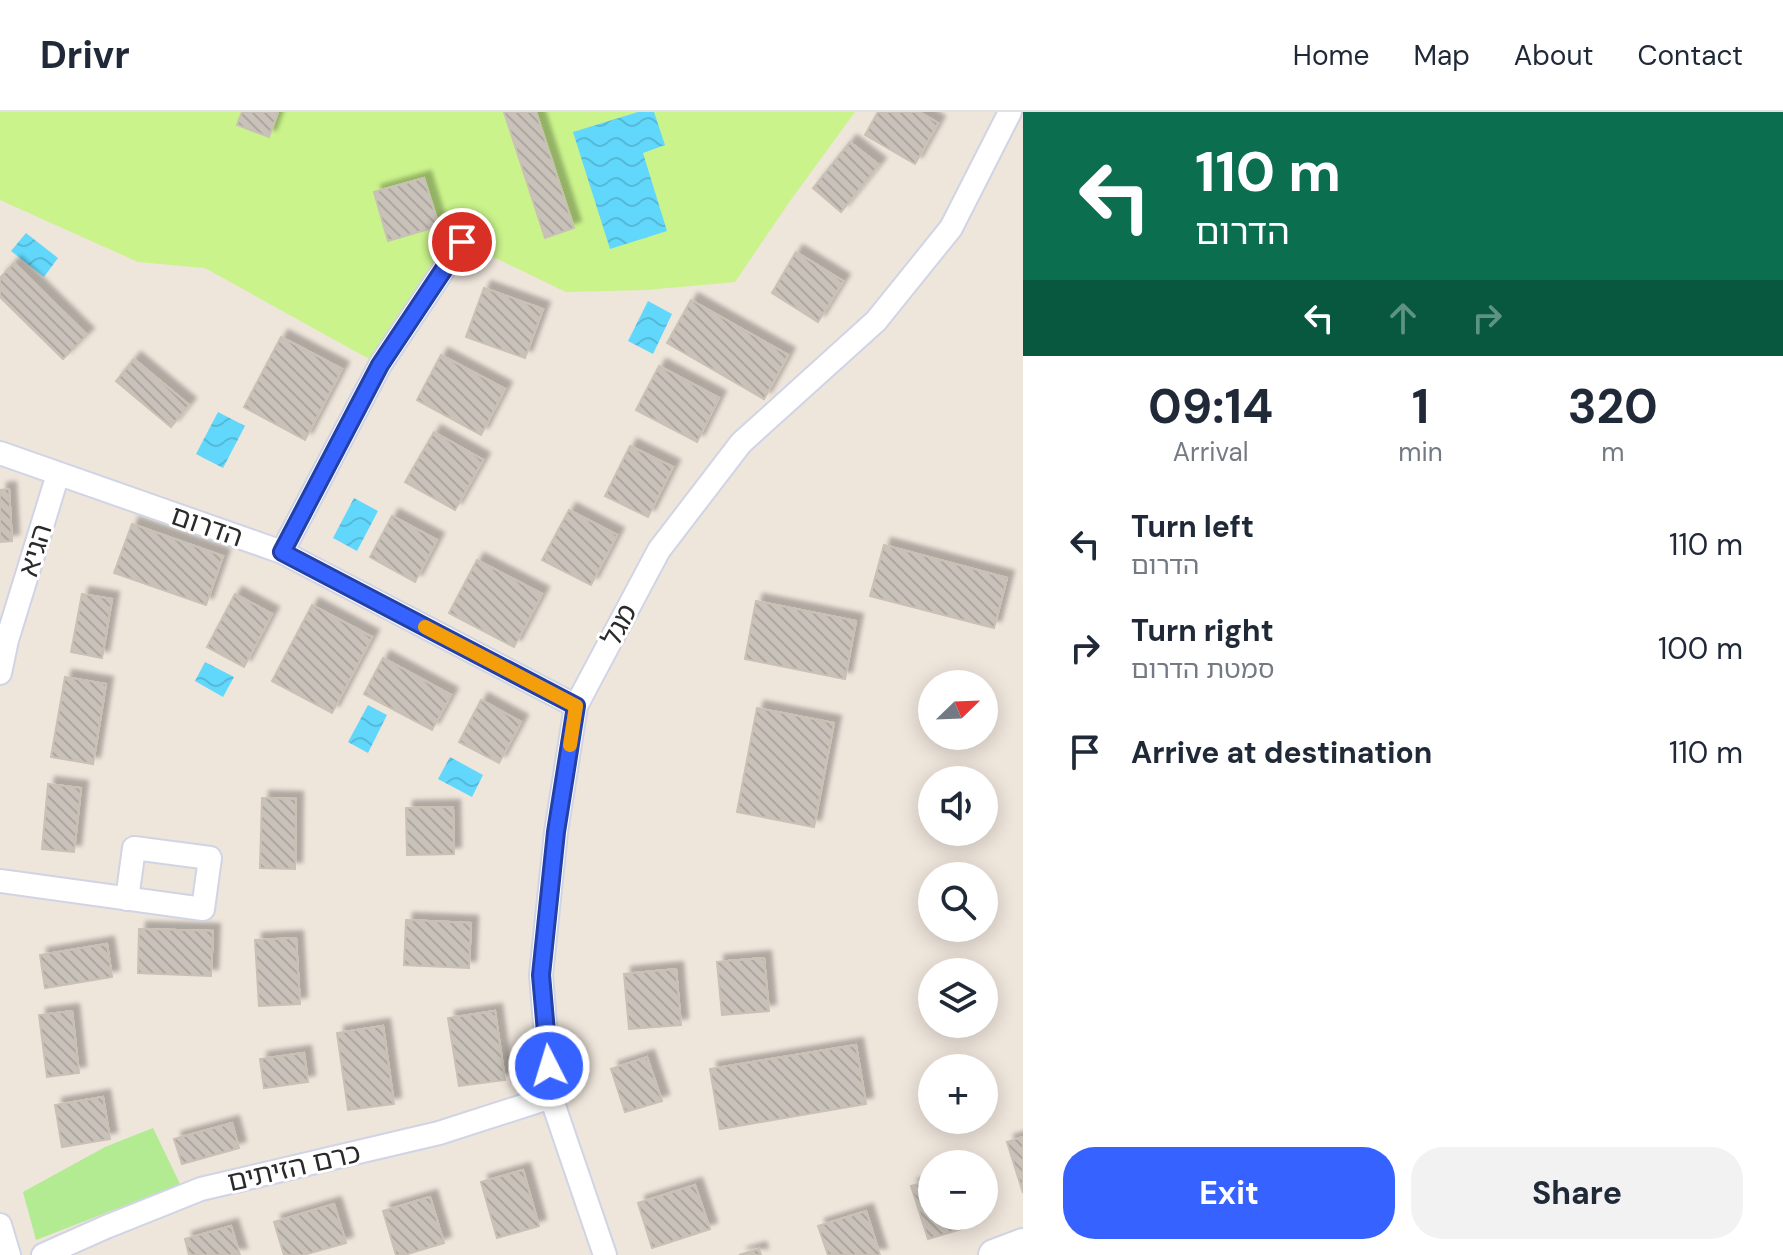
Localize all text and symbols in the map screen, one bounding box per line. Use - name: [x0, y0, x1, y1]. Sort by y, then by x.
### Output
- text: Drivr: [40, 30, 130, 80]
- text: Home: [1293, 37, 1369, 74]
- text: Map: [1413, 37, 1470, 74]
- text: About: [1514, 37, 1593, 74]
- text: Contact: [1637, 37, 1743, 74]
- text: 110 m: [1195, 135, 1341, 208]
- icon: left: [1063, 144, 1167, 248]
- pin: [428, 208, 496, 276]
- text: הדרום: [1195, 208, 1290, 255]
- icon: arrive: [440, 220, 484, 264]
- icon: left: [1297, 296, 1341, 340]
- icon: ahead: [1381, 296, 1425, 340]
- icon: right: [1465, 296, 1509, 340]
- text: 09:14: [1148, 375, 1273, 438]
- text: 1: [1412, 375, 1429, 438]
- text: 320: [1568, 375, 1658, 438]
- text: Arrival: [1173, 435, 1249, 469]
- text: min: [1398, 435, 1443, 469]
- text: m: [1601, 435, 1624, 469]
- street label: הדרום: [166, 497, 248, 555]
- text: Turn left: [1131, 507, 1254, 546]
- street label: הגיא: [10, 519, 60, 581]
- icon: left: [1063, 522, 1107, 566]
- text: 110 m: [1669, 525, 1743, 564]
- text: הדרום: [1131, 548, 1199, 582]
- street label: מגל: [593, 597, 645, 653]
- text: Turn right: [1131, 611, 1274, 650]
- icon: right: [1063, 626, 1107, 670]
- text: 100 m: [1658, 629, 1743, 668]
- text: סמטת הדרום: [1131, 652, 1275, 686]
- north arrow: [918, 670, 998, 750]
- map controls: [918, 670, 998, 1230]
- icon: arrive: [1063, 730, 1107, 774]
- text: Arrive at destination: [1131, 733, 1432, 772]
- text: 110 m: [1669, 733, 1743, 772]
- button: sound: [918, 766, 998, 846]
- button: search: [918, 862, 998, 942]
- button: layers: [918, 958, 998, 1038]
- position arrow: [507, 1024, 591, 1108]
- button: +: [918, 1054, 998, 1134]
- street label: כרם הזיתים: [224, 1134, 364, 1200]
- button: Exit: [1063, 1147, 1395, 1239]
- button: Share: [1411, 1147, 1743, 1239]
- button: −: [918, 1150, 998, 1230]

